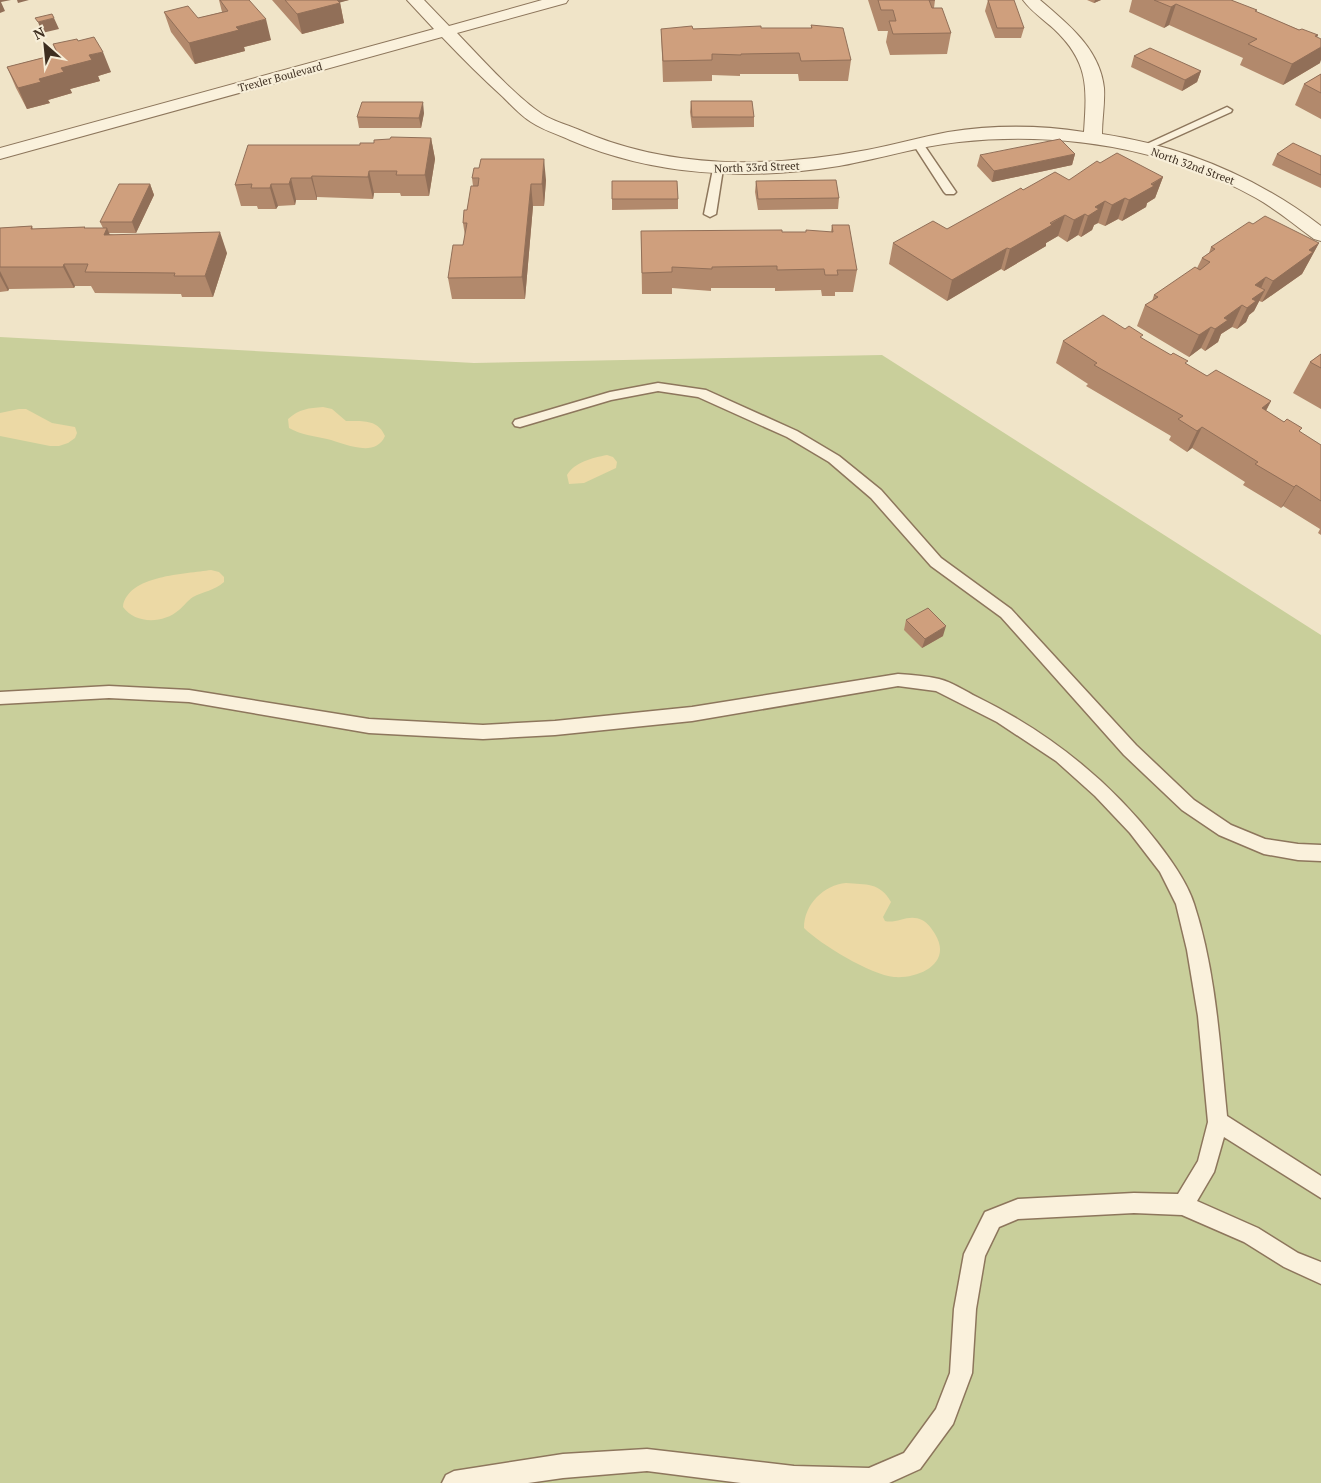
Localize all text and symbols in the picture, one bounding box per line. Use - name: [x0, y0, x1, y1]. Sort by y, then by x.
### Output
- north arrow: [20, 20, 70, 70]
- text: N: [30, 22, 48, 44]
- street label: Trexler Boulevard: [236, 59, 324, 95]
- street label: North 32nd Street: [1149, 144, 1237, 188]
- street label: North 33rd Street: [714, 159, 800, 175]

